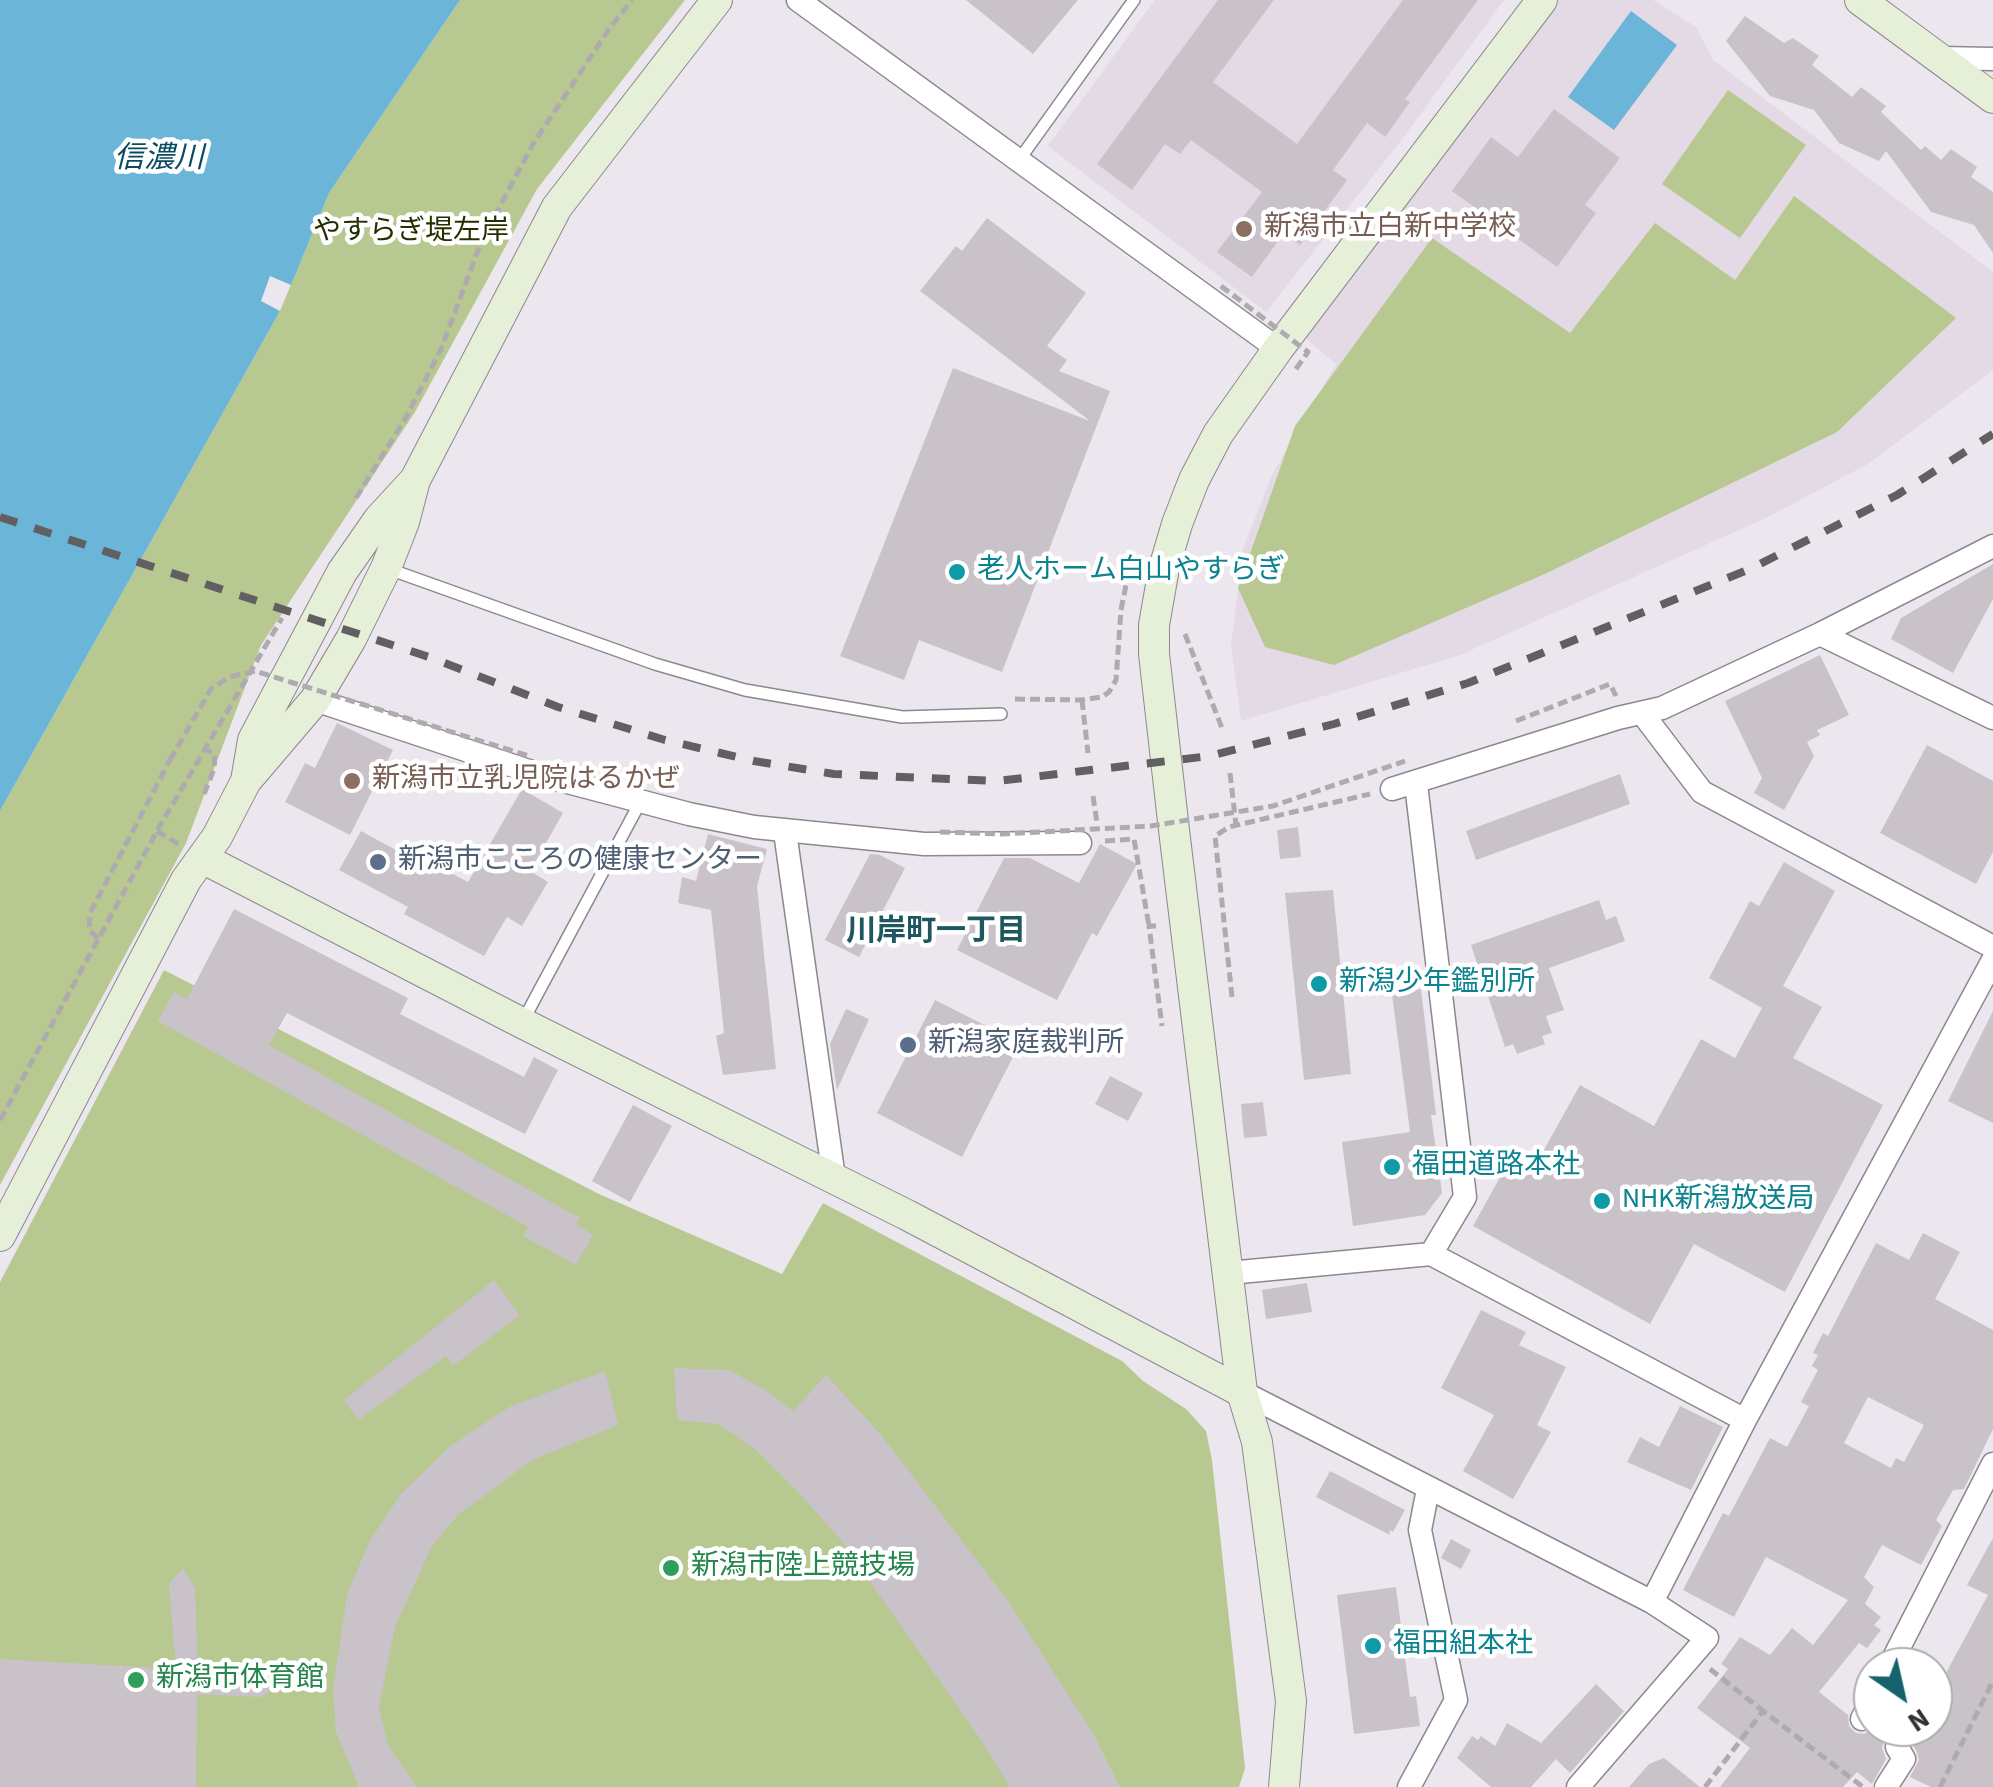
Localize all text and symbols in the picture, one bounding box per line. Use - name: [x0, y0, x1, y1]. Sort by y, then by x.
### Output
- water label: 信濃川: [114, 142, 204, 178]
- place label: 新潟市立白新中学校: [1264, 212, 1516, 246]
- park label: やすらぎ堤左岸: [313, 216, 509, 250]
- marker: 新潟市立白新中学校: [1233, 218, 1255, 240]
- place label: 老人ホーム白山やすらぎ: [977, 555, 1285, 589]
- marker: 老人ホーム白山やすらぎ: [946, 561, 968, 583]
- place label: 新潟市立乳児院はるかぜ: [372, 764, 680, 798]
- marker: 新潟市立乳児院はるかぜ: [341, 770, 363, 792]
- place label: 新潟市こころの健康センター: [398, 845, 762, 879]
- marker: 新潟市こころの健康センター: [367, 851, 389, 873]
- district label: 川岸町一丁目: [846, 915, 1026, 951]
- place label: 新潟少年鑑別所: [1339, 967, 1535, 1001]
- marker: 新潟少年鑑別所: [1308, 973, 1330, 995]
- place label: 新潟家庭裁判所: [928, 1028, 1124, 1062]
- marker: 新潟家庭裁判所: [897, 1034, 919, 1056]
- place label: 福田道路本社: [1412, 1150, 1580, 1184]
- marker: 福田道路本社: [1381, 1156, 1403, 1178]
- place label: NHK新潟放送局: [1622, 1184, 1815, 1218]
- marker: NHK新潟放送局: [1591, 1190, 1613, 1212]
- place label: 新潟市陸上競技場: [691, 1551, 915, 1585]
- marker: 新潟市陸上競技場: [660, 1557, 682, 1579]
- place label: 福田組本社: [1393, 1629, 1533, 1663]
- marker: 福田組本社: [1362, 1635, 1384, 1657]
- north arrow: [1853, 1647, 1953, 1747]
- place label: 新潟市体育館: [156, 1663, 324, 1697]
- marker: 新潟市体育館: [125, 1669, 147, 1691]
- text: N: [1900, 1698, 1938, 1742]

